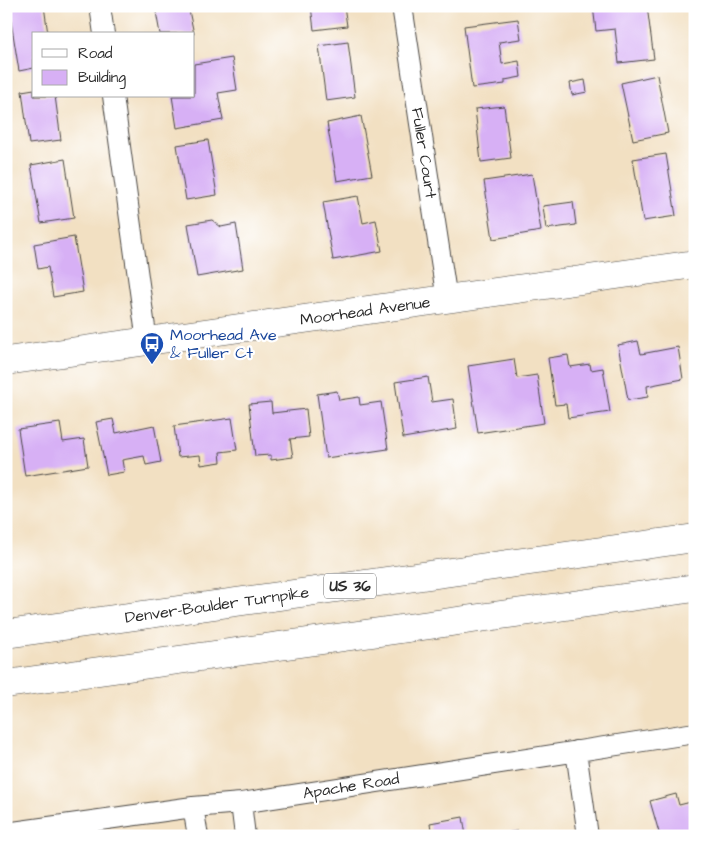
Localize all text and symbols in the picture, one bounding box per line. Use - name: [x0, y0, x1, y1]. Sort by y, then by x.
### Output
- legend: [32, 32, 195, 98]
- text: Road: [78, 43, 113, 64]
- text: Building: [78, 67, 126, 89]
- street label: Fuller Court: [406, 106, 442, 201]
- street label: Moorhead Avenue: [298, 291, 432, 331]
- place label: Moorhead Ave & Fuller Ct: [170, 324, 277, 364]
- bus stop icon: Moorhead Ave & Fuller Ct: [139, 331, 165, 365]
- road number: US 36: [324, 574, 376, 598]
- street label: Denver–Boulder Turnpike: [124, 581, 311, 629]
- street label: Apache Road: [301, 768, 401, 804]

